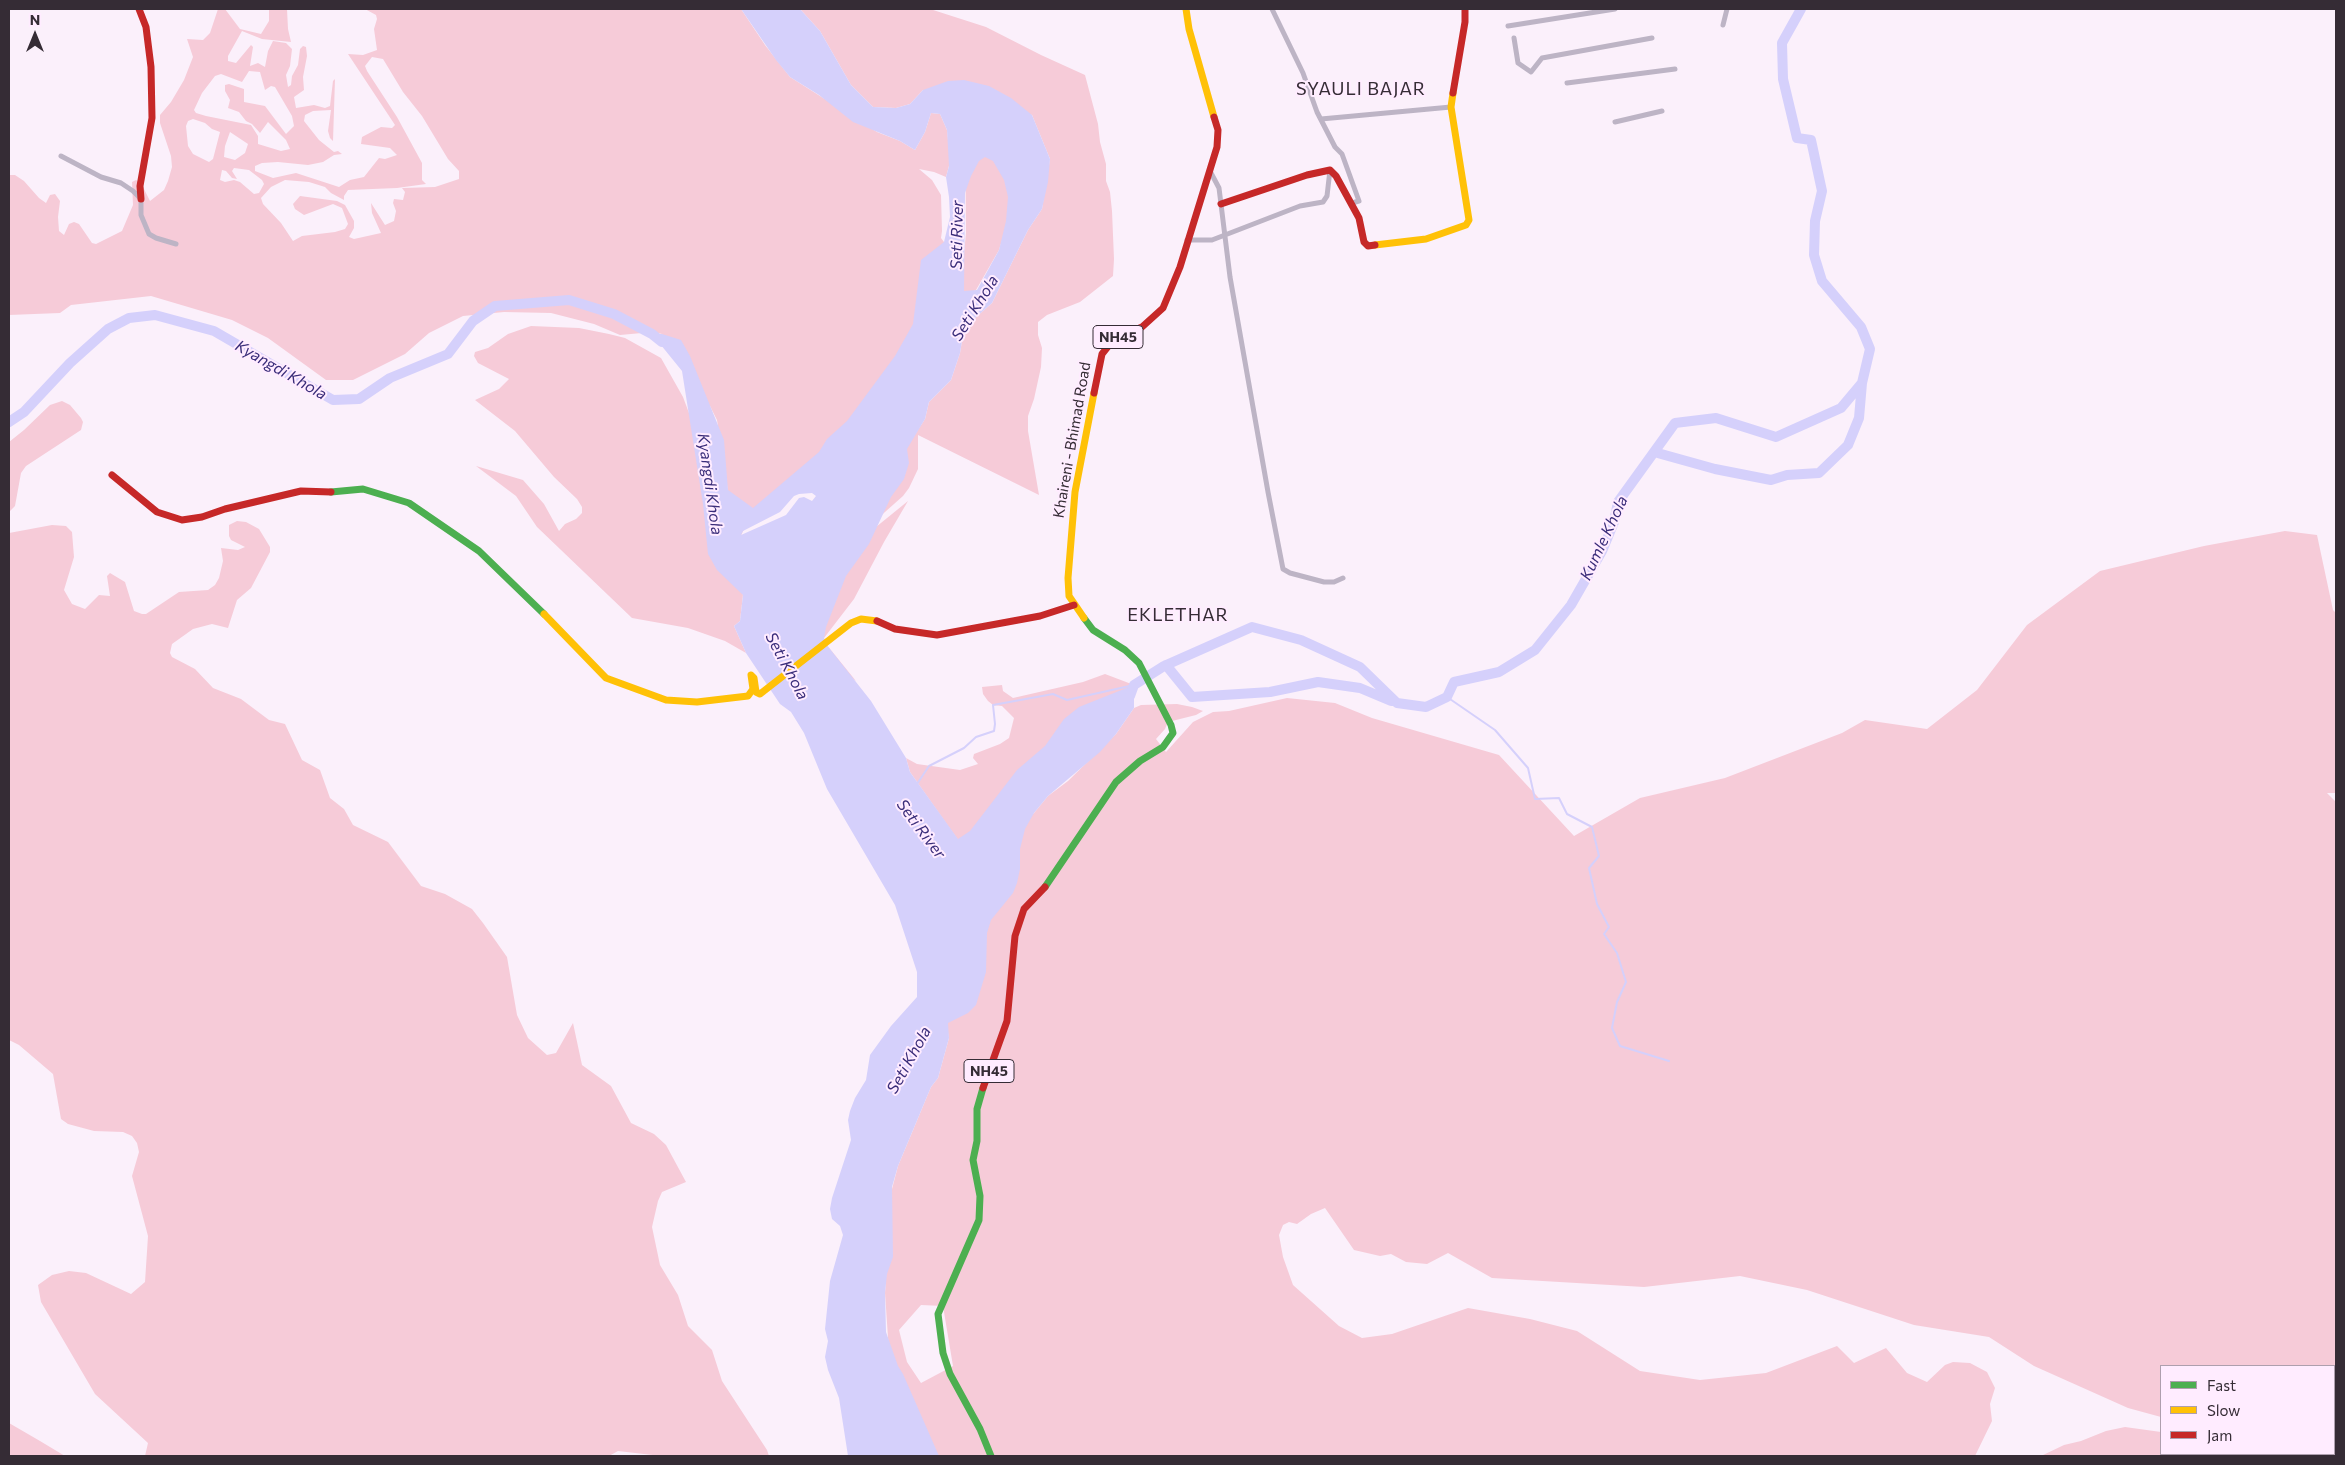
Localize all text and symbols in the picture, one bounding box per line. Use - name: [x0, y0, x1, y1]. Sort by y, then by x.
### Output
- north arrow: [10, 10, 60, 60]
- text: N: [30, 11, 40, 28]
- district label: SYAULI BAJAR: [1295, 78, 1427, 100]
- water label: Seti River: [947, 200, 967, 270]
- water label: Seti Khola: [947, 272, 1003, 344]
- road number: NH45: [1093, 326, 1143, 348]
- water label: Kyangdi Khola: [232, 336, 330, 404]
- street label: Khaireni - Bhimad Road: [1049, 361, 1095, 519]
- water label: Kyangdi Khola: [693, 432, 727, 536]
- water label: Kumle Khola: [1576, 493, 1632, 583]
- district label: EKLETHAR: [1126, 604, 1230, 626]
- water label: Seti Khola: [761, 629, 813, 703]
- water label: Seti River: [893, 796, 949, 862]
- water label: Seti Khola: [883, 1023, 935, 1097]
- road number: NH45: [964, 1060, 1014, 1082]
- legend: [2160, 1365, 2335, 1455]
- text: Fast: [2207, 1376, 2236, 1394]
- text: Slow: [2207, 1401, 2240, 1419]
- text: Jam: [2207, 1426, 2232, 1444]

